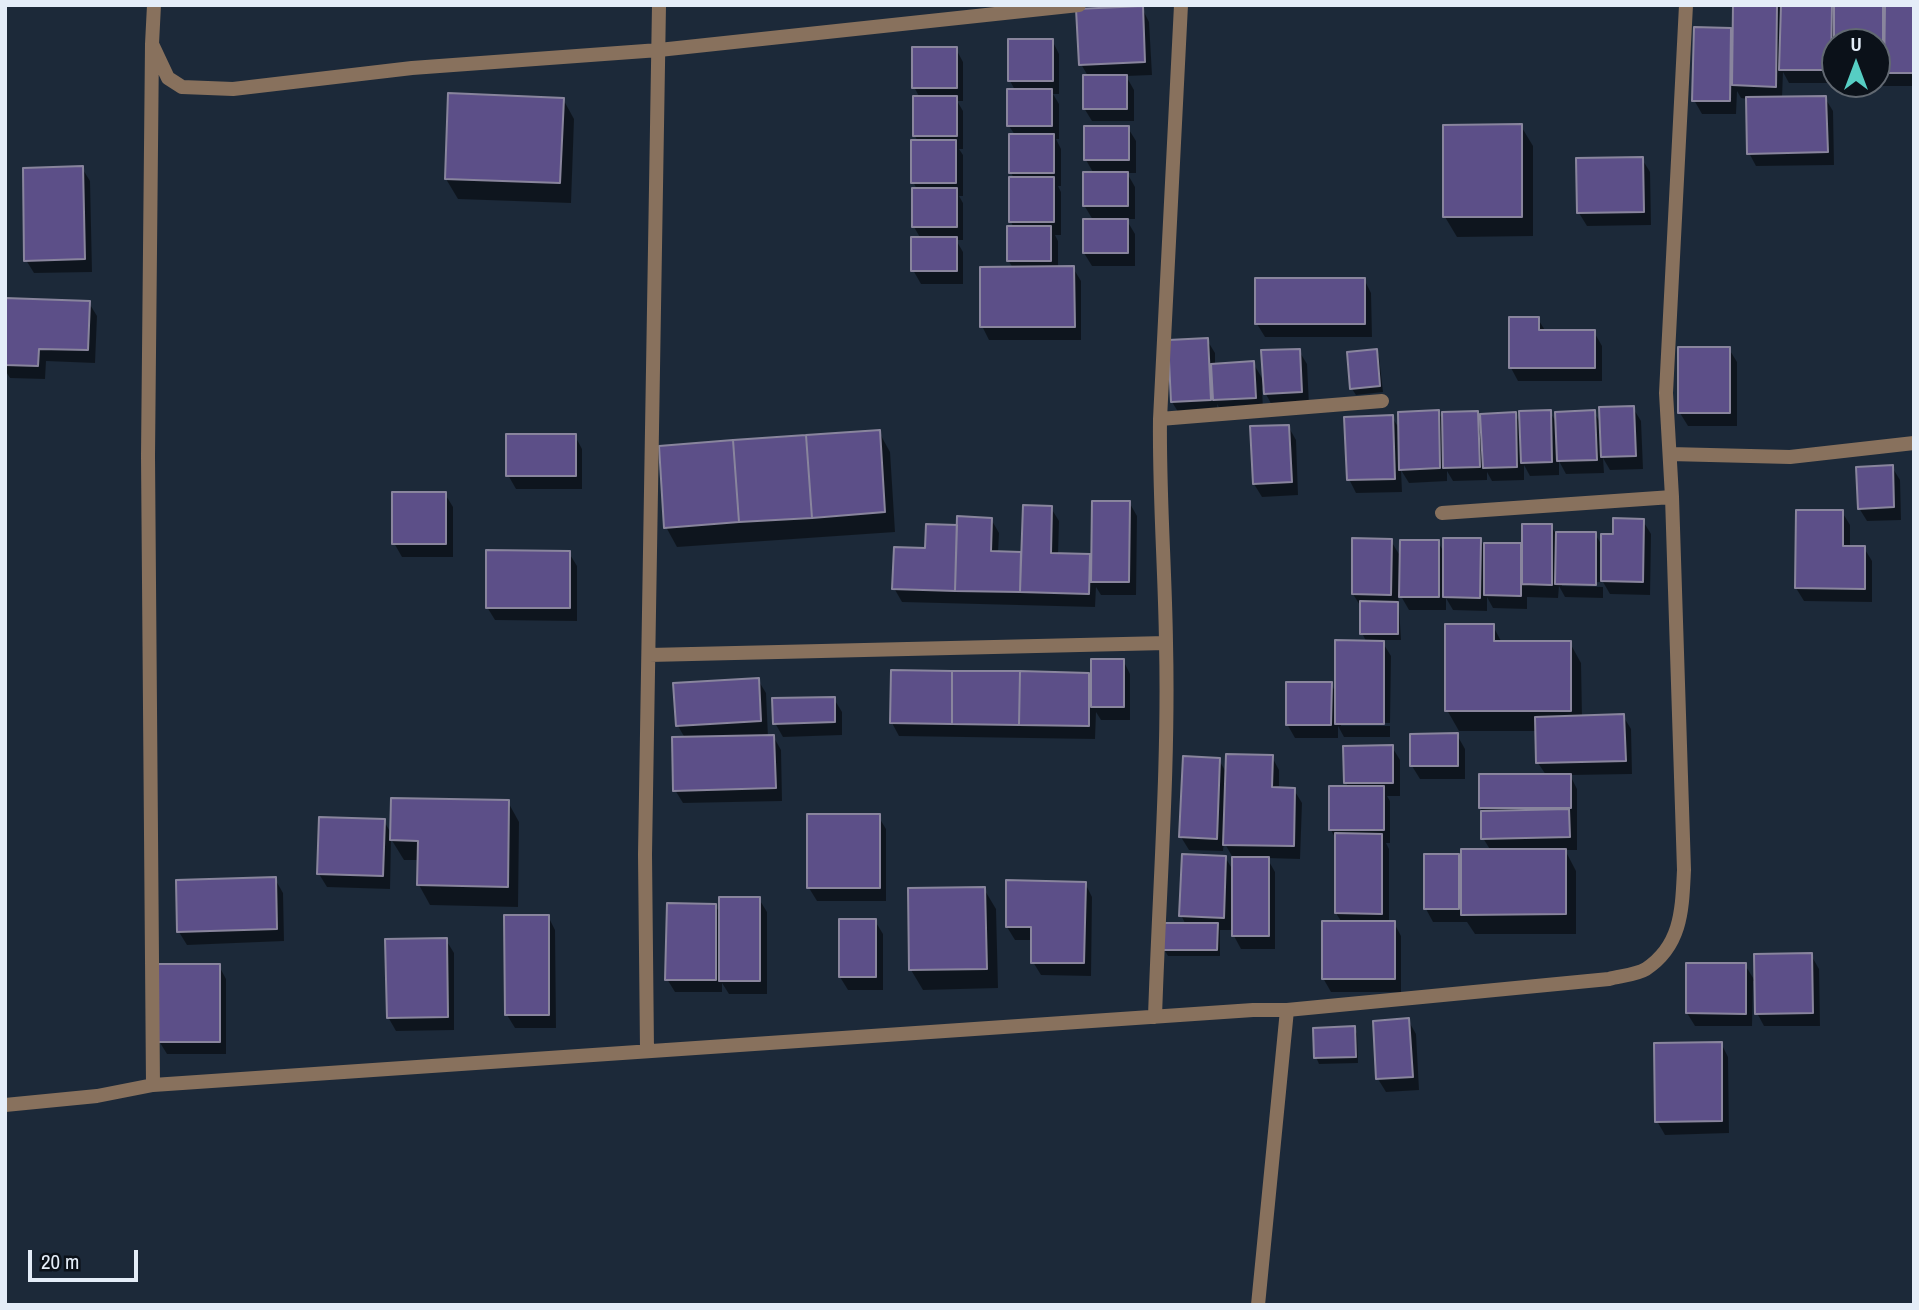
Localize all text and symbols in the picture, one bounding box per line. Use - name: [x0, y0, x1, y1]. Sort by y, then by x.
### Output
- north arrow: [1821, 28, 1891, 98]
- text: U: [1850, 31, 1862, 57]
- scale bar: [32, 1236, 142, 1280]
- text: 20 m: [41, 1247, 79, 1276]

